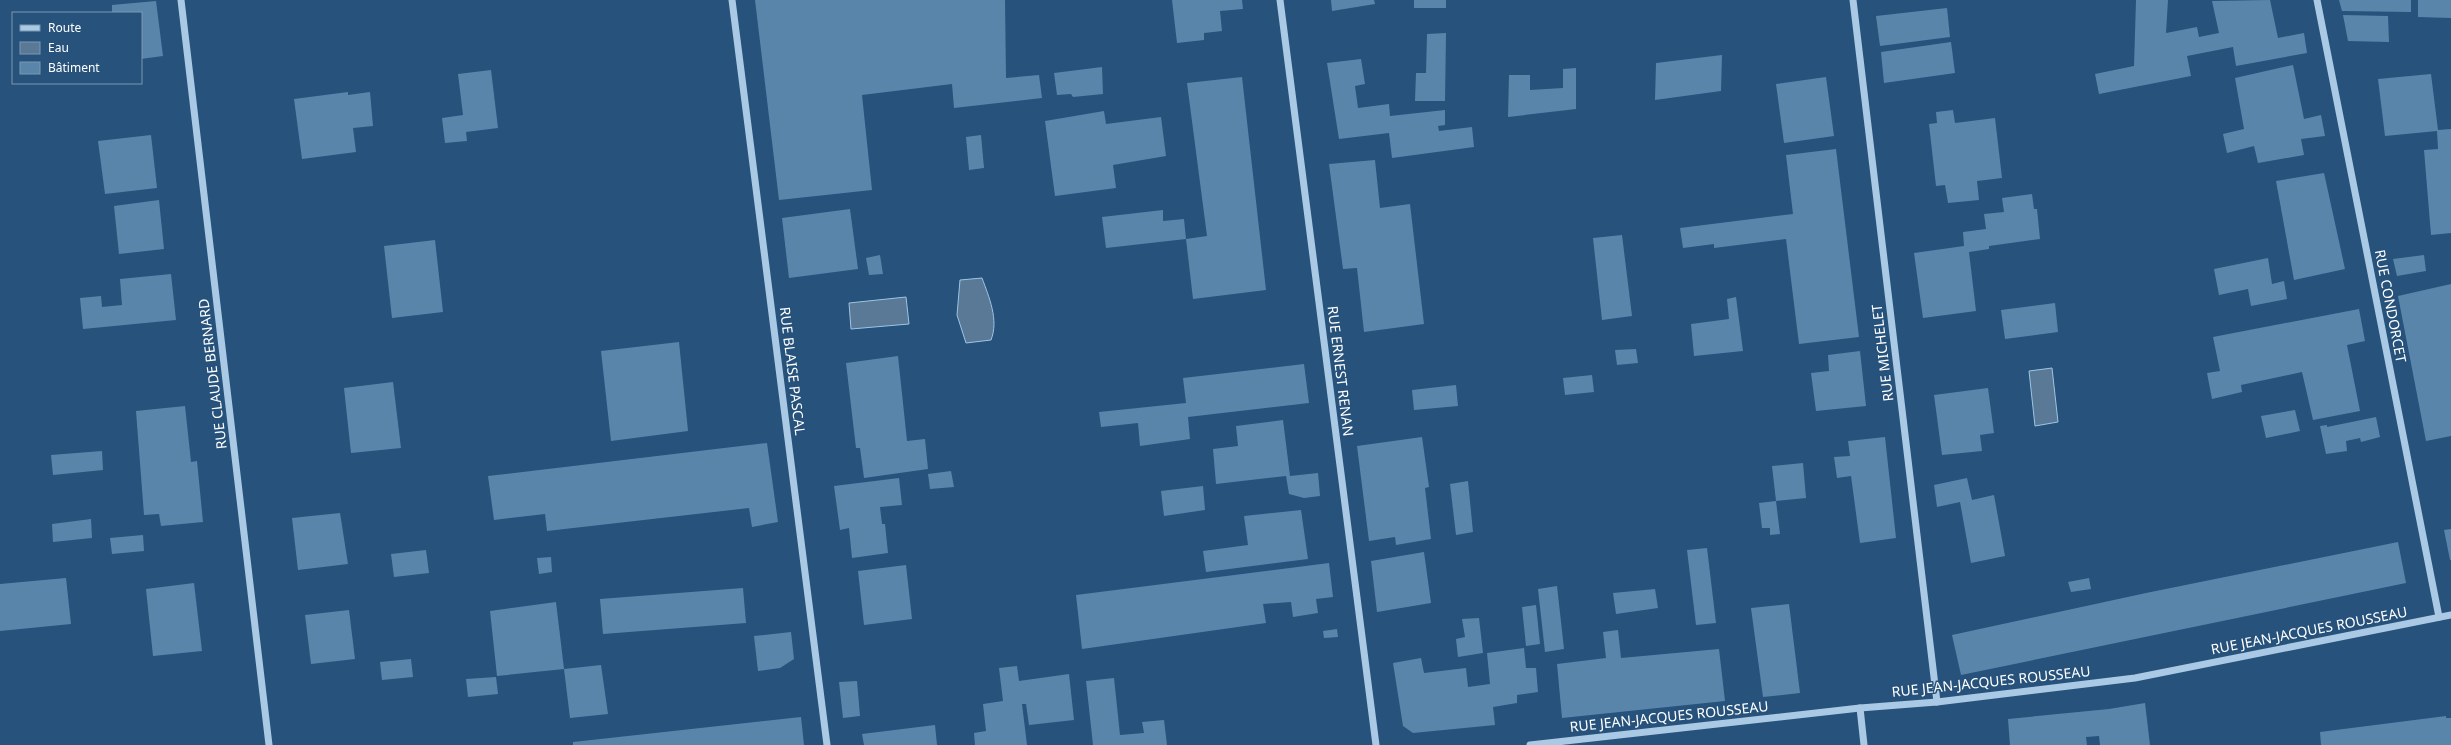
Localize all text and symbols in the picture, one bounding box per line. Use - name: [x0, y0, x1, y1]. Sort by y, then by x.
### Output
- legend: [12, 12, 142, 84]
- text: Route: [48, 19, 81, 36]
- text: Eau: [48, 39, 69, 56]
- text: Bâtiment: [48, 59, 100, 76]
- street label: RUE CONDORCET: [2371, 248, 2411, 364]
- street label: RUE CLAUDE BERNARD: [193, 298, 231, 450]
- street label: RUE MICHELET: [1867, 303, 1897, 403]
- street label: RUE ERNEST RENAN: [1324, 305, 1358, 437]
- street label: RUE BLAISE PASCAL: [776, 306, 810, 436]
- street label: RUE JEAN-JACQUES ROUSSEAU: [2209, 602, 2409, 658]
- street label: RUE JEAN-JACQUES ROUSSEAU: [1891, 661, 2091, 701]
- street label: RUE JEAN-JACQUES ROUSSEAU: [1569, 696, 1769, 736]

